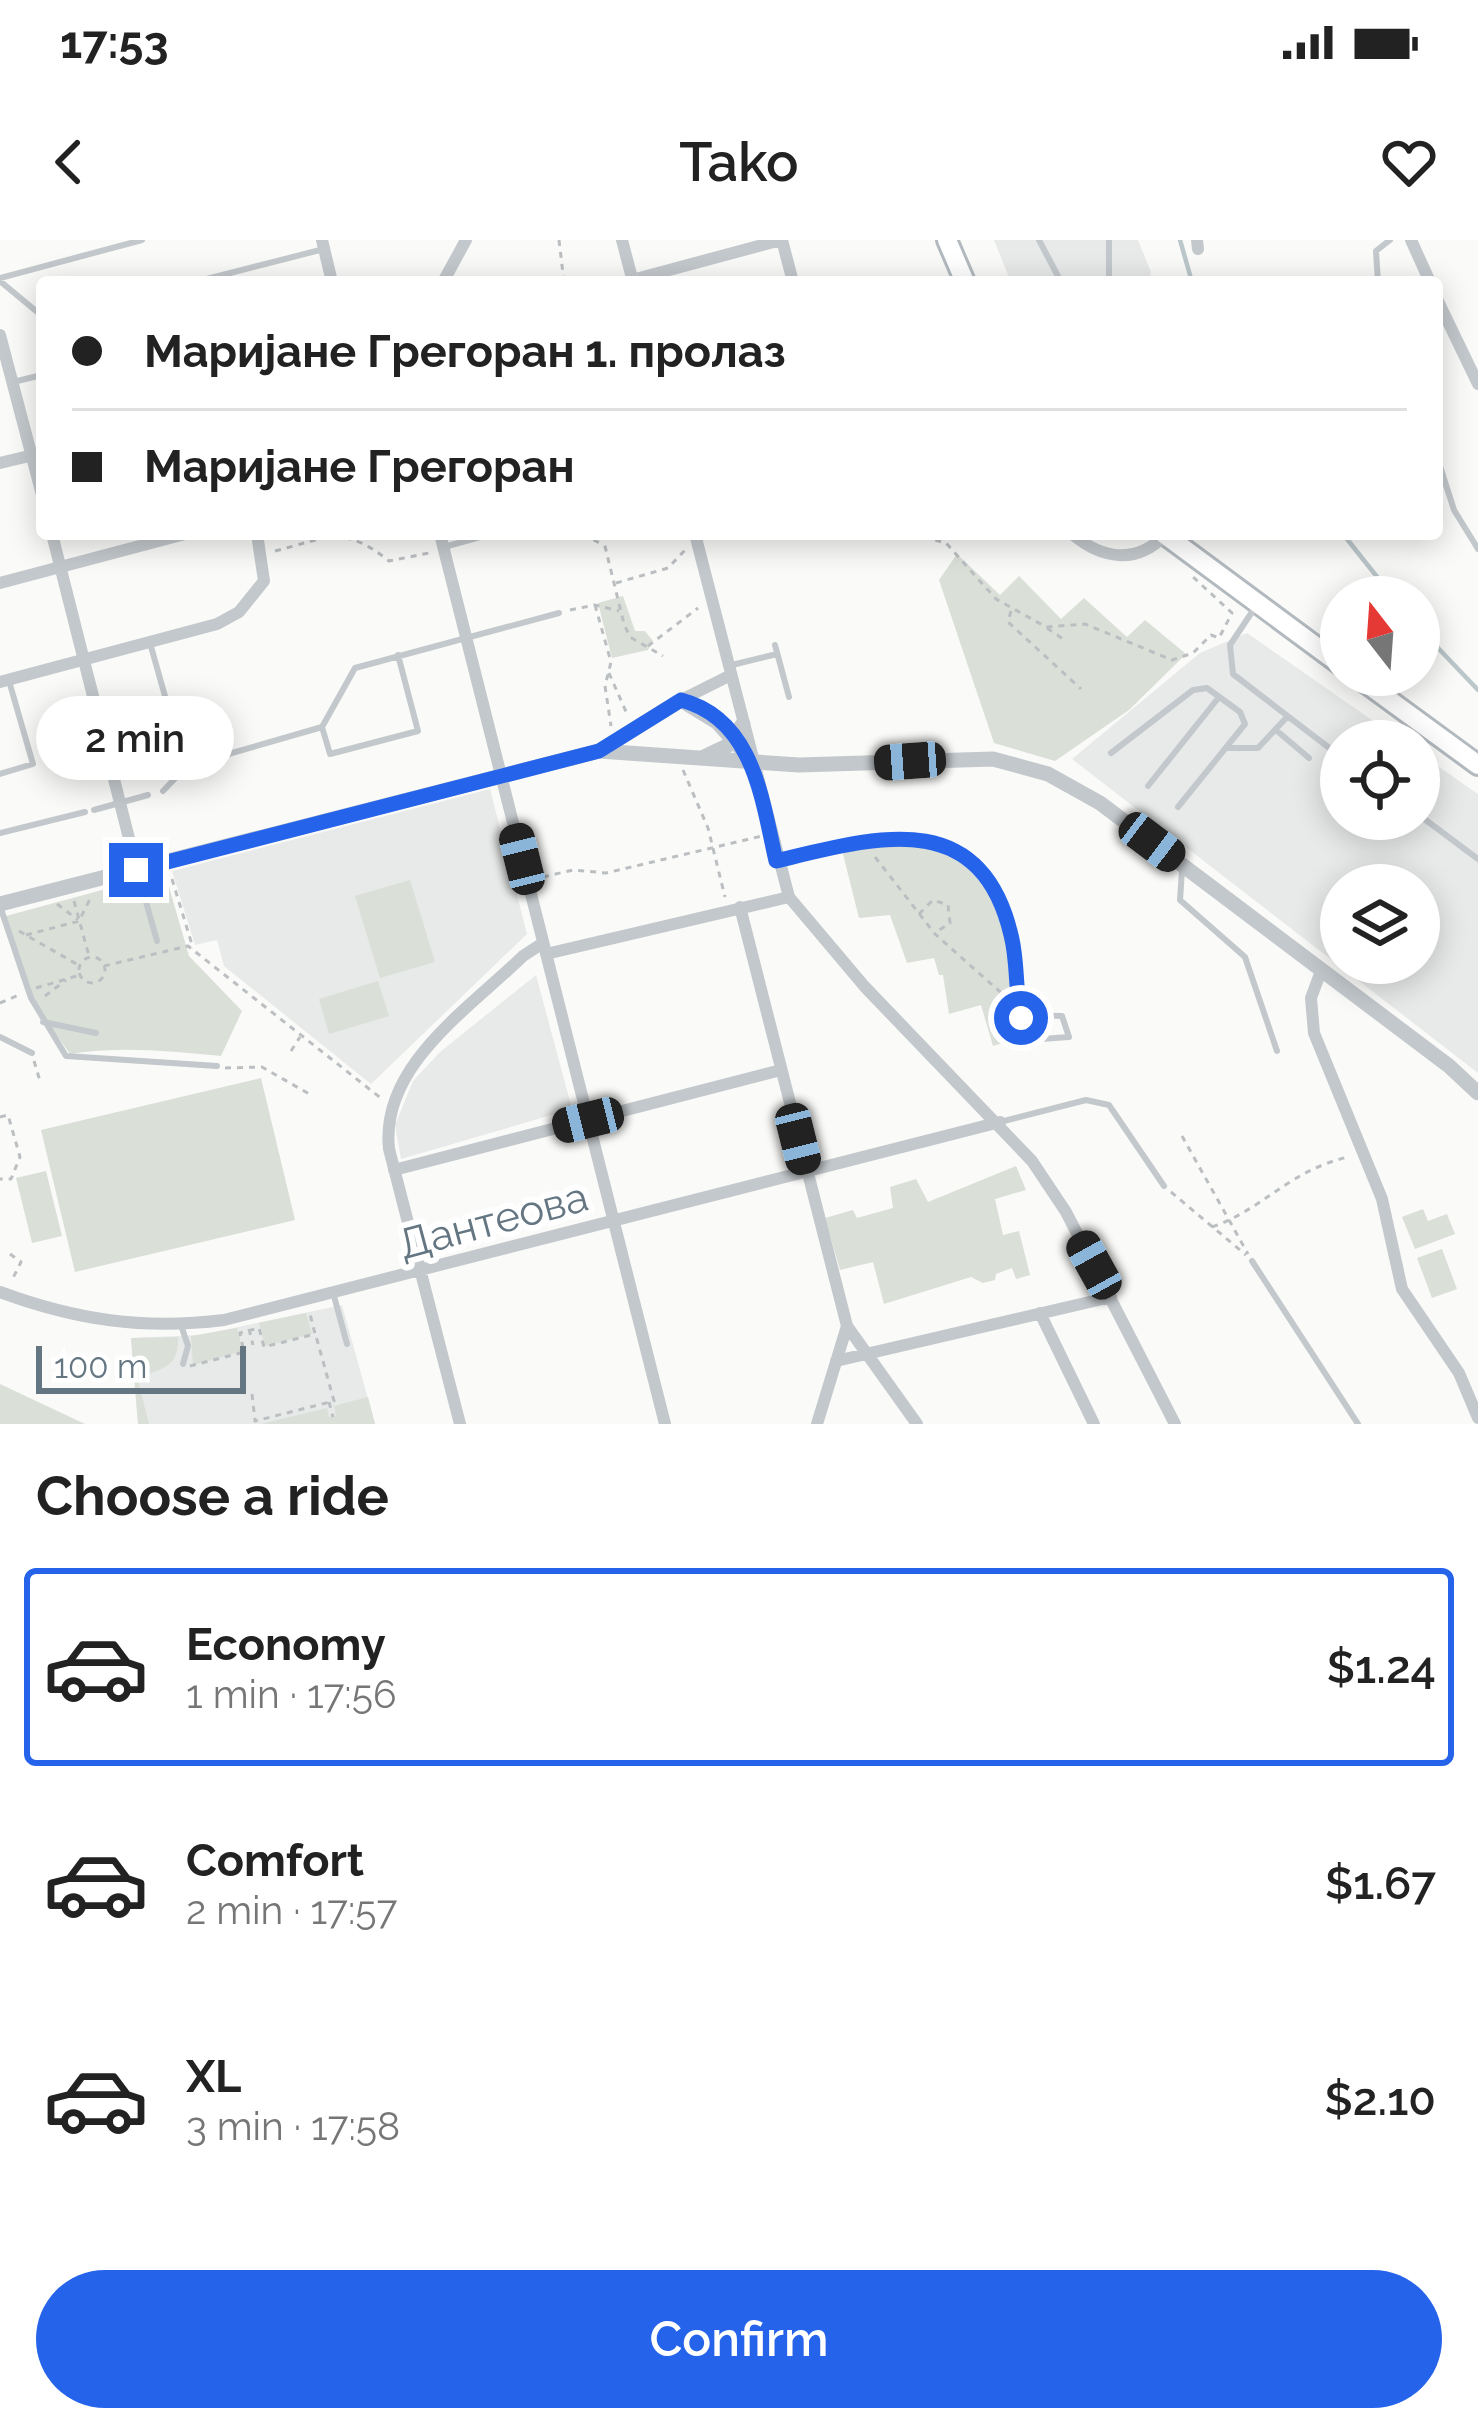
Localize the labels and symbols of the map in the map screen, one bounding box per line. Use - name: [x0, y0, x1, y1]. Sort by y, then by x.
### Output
- north arrow: [1320, 576, 1440, 696]
- callout: 2 min: [37, 696, 235, 780]
- car: [873, 741, 947, 781]
- car: [1112, 806, 1192, 878]
- car: [496, 820, 548, 898]
- route end: [109, 843, 163, 897]
- route start: [994, 991, 1048, 1045]
- car: [549, 1094, 627, 1146]
- car: [772, 1100, 824, 1178]
- street label: Дантеова: [393, 1172, 593, 1269]
- car: [1061, 1225, 1127, 1305]
- scale bar: [36, 1340, 246, 1393]

